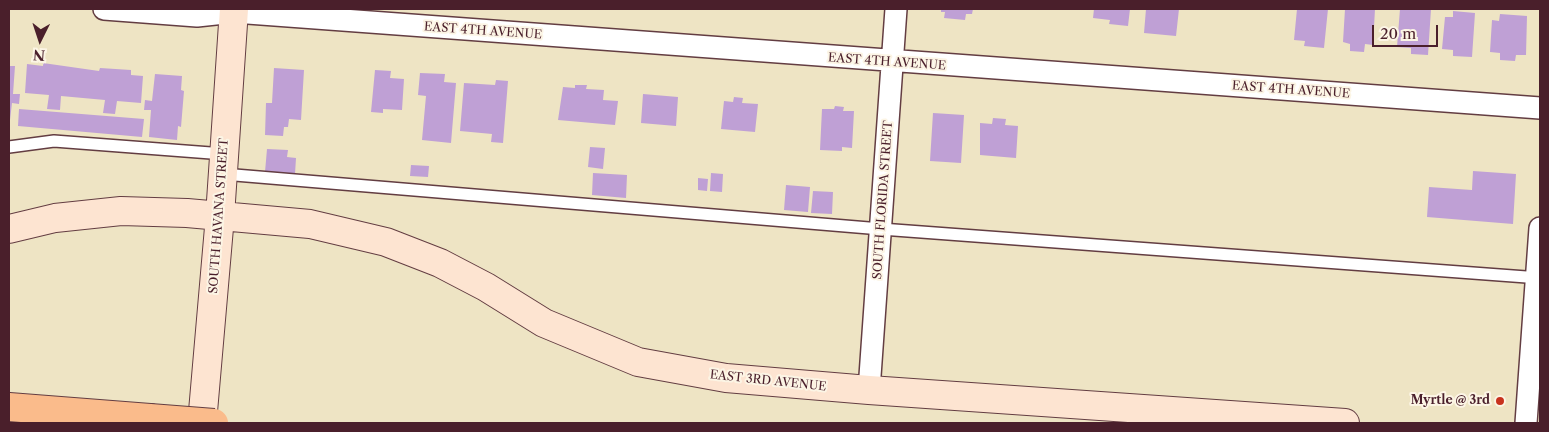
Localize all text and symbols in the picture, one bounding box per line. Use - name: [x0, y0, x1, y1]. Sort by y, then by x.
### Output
- north arrow: [15, 15, 65, 65]
- scale bar: [1374, 15, 1440, 47]
- street label: EAST 4TH AVENUE: [424, 20, 542, 42]
- text: 20 m: [1380, 24, 1416, 43]
- text: N: [32, 46, 46, 64]
- street label: EAST 4TH AVENUE: [828, 51, 946, 73]
- street label: EAST 4TH AVENUE: [1232, 79, 1350, 101]
- street label: SOUTH FLORIDA STREET: [870, 120, 896, 280]
- street label: SOUTH HAVANA STREET: [206, 138, 232, 294]
- street label: EAST 3RD AVENUE: [709, 368, 827, 394]
- place label: Myrtle @ 3rd: [1411, 394, 1490, 408]
- marker: Myrtle @ 3rd: [1494, 395, 1506, 407]

